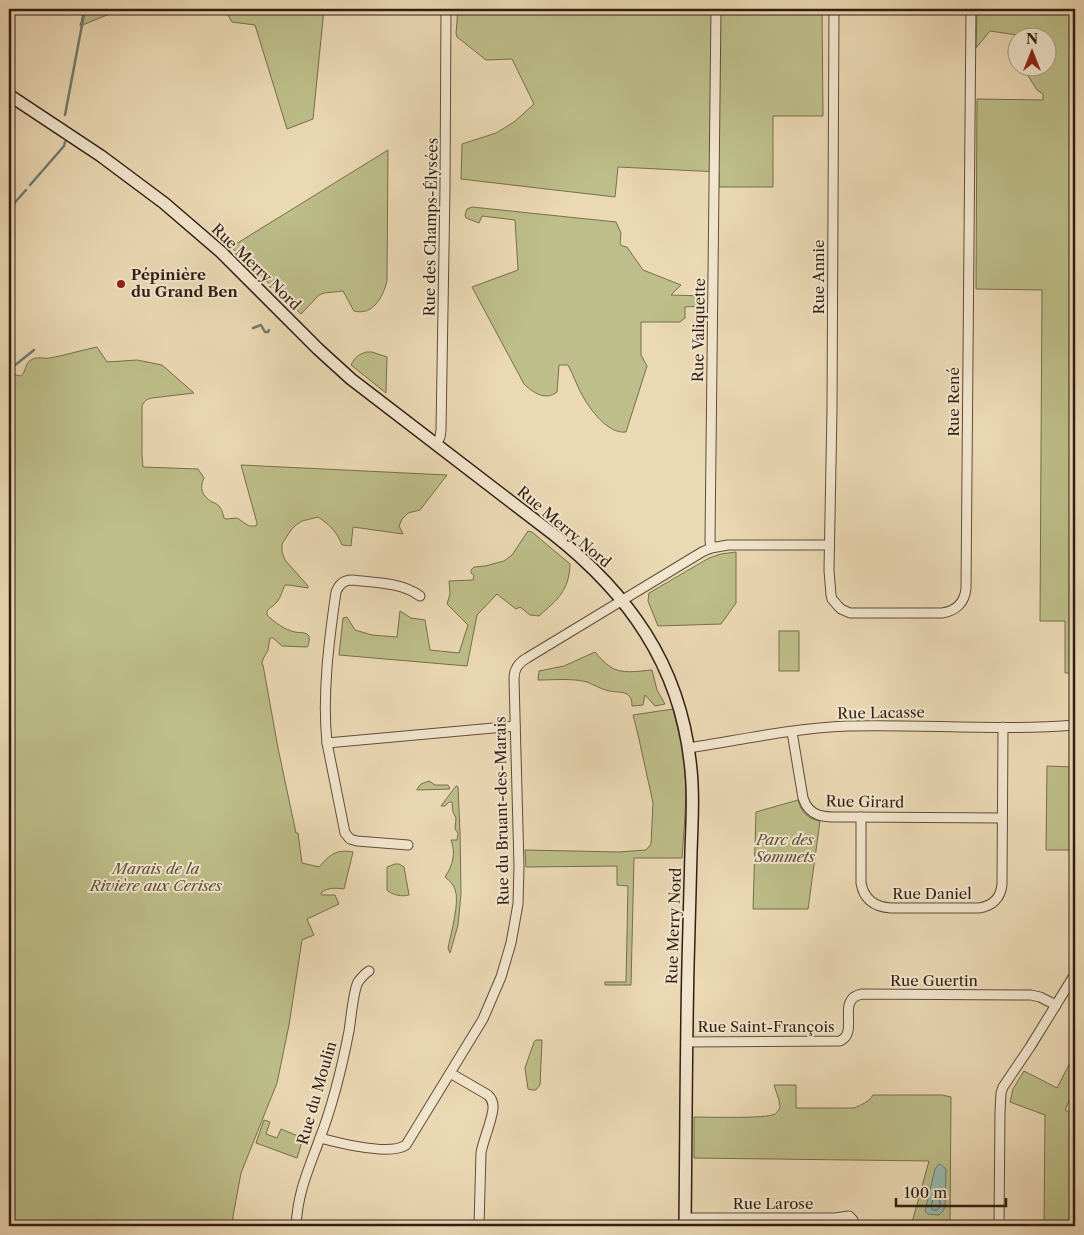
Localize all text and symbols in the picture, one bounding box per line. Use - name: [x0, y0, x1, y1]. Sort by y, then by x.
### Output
- north arrow: [1006, 28, 1056, 78]
- text: N: [1026, 30, 1038, 48]
- street label: Rue des Champs-Élysées: [419, 138, 442, 316]
- street label: Rue Merry Nord: [208, 219, 305, 314]
- street label: Rue Annie: [809, 240, 828, 314]
- place label: Pépinière du Grand Ben: [131, 265, 238, 301]
- marker: Pépinière du Grand Ben: [115, 278, 127, 290]
- street label: Rue Valiquette: [688, 278, 709, 382]
- street label: Rue René: [944, 367, 963, 437]
- street label: Rue Merry Nord: [513, 482, 615, 571]
- street label: Rue Lacasse: [837, 702, 925, 723]
- street label: Rue du Bruant-des-Marais: [490, 716, 513, 906]
- street label: Rue Girard: [826, 791, 905, 812]
- park label: Parc des Sommets: [754, 830, 815, 866]
- park label: Marais de la Rivière aux Cerises: [89, 859, 222, 895]
- street label: Rue Merry Nord: [662, 867, 685, 985]
- street label: Rue Daniel: [892, 884, 972, 903]
- street label: Rue Guertin: [890, 971, 979, 990]
- street label: Rue Saint-François: [698, 1017, 835, 1036]
- street label: Rue du Moulin: [293, 1038, 341, 1147]
- scale bar: [896, 1175, 1006, 1207]
- text: 100 m: [904, 1183, 947, 1202]
- street label: Rue Larose: [733, 1194, 813, 1213]

